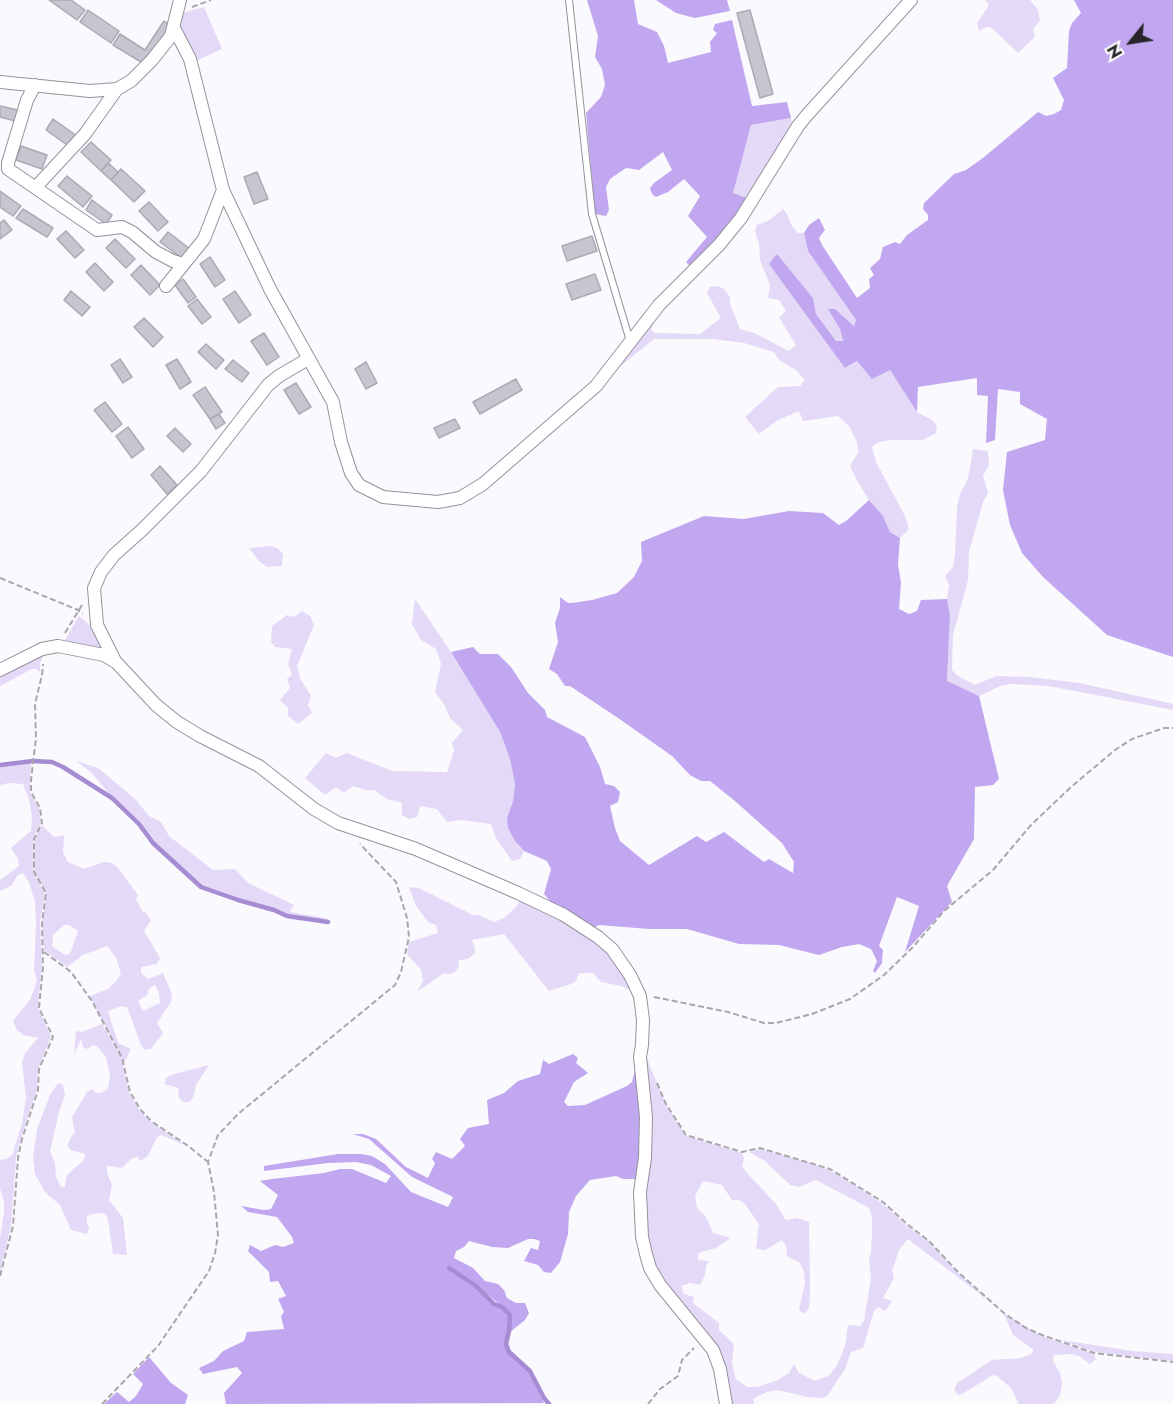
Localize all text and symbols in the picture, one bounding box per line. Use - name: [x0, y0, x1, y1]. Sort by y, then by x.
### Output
- north arrow: [1101, 12, 1161, 72]
- text: N: [1102, 40, 1128, 63]

